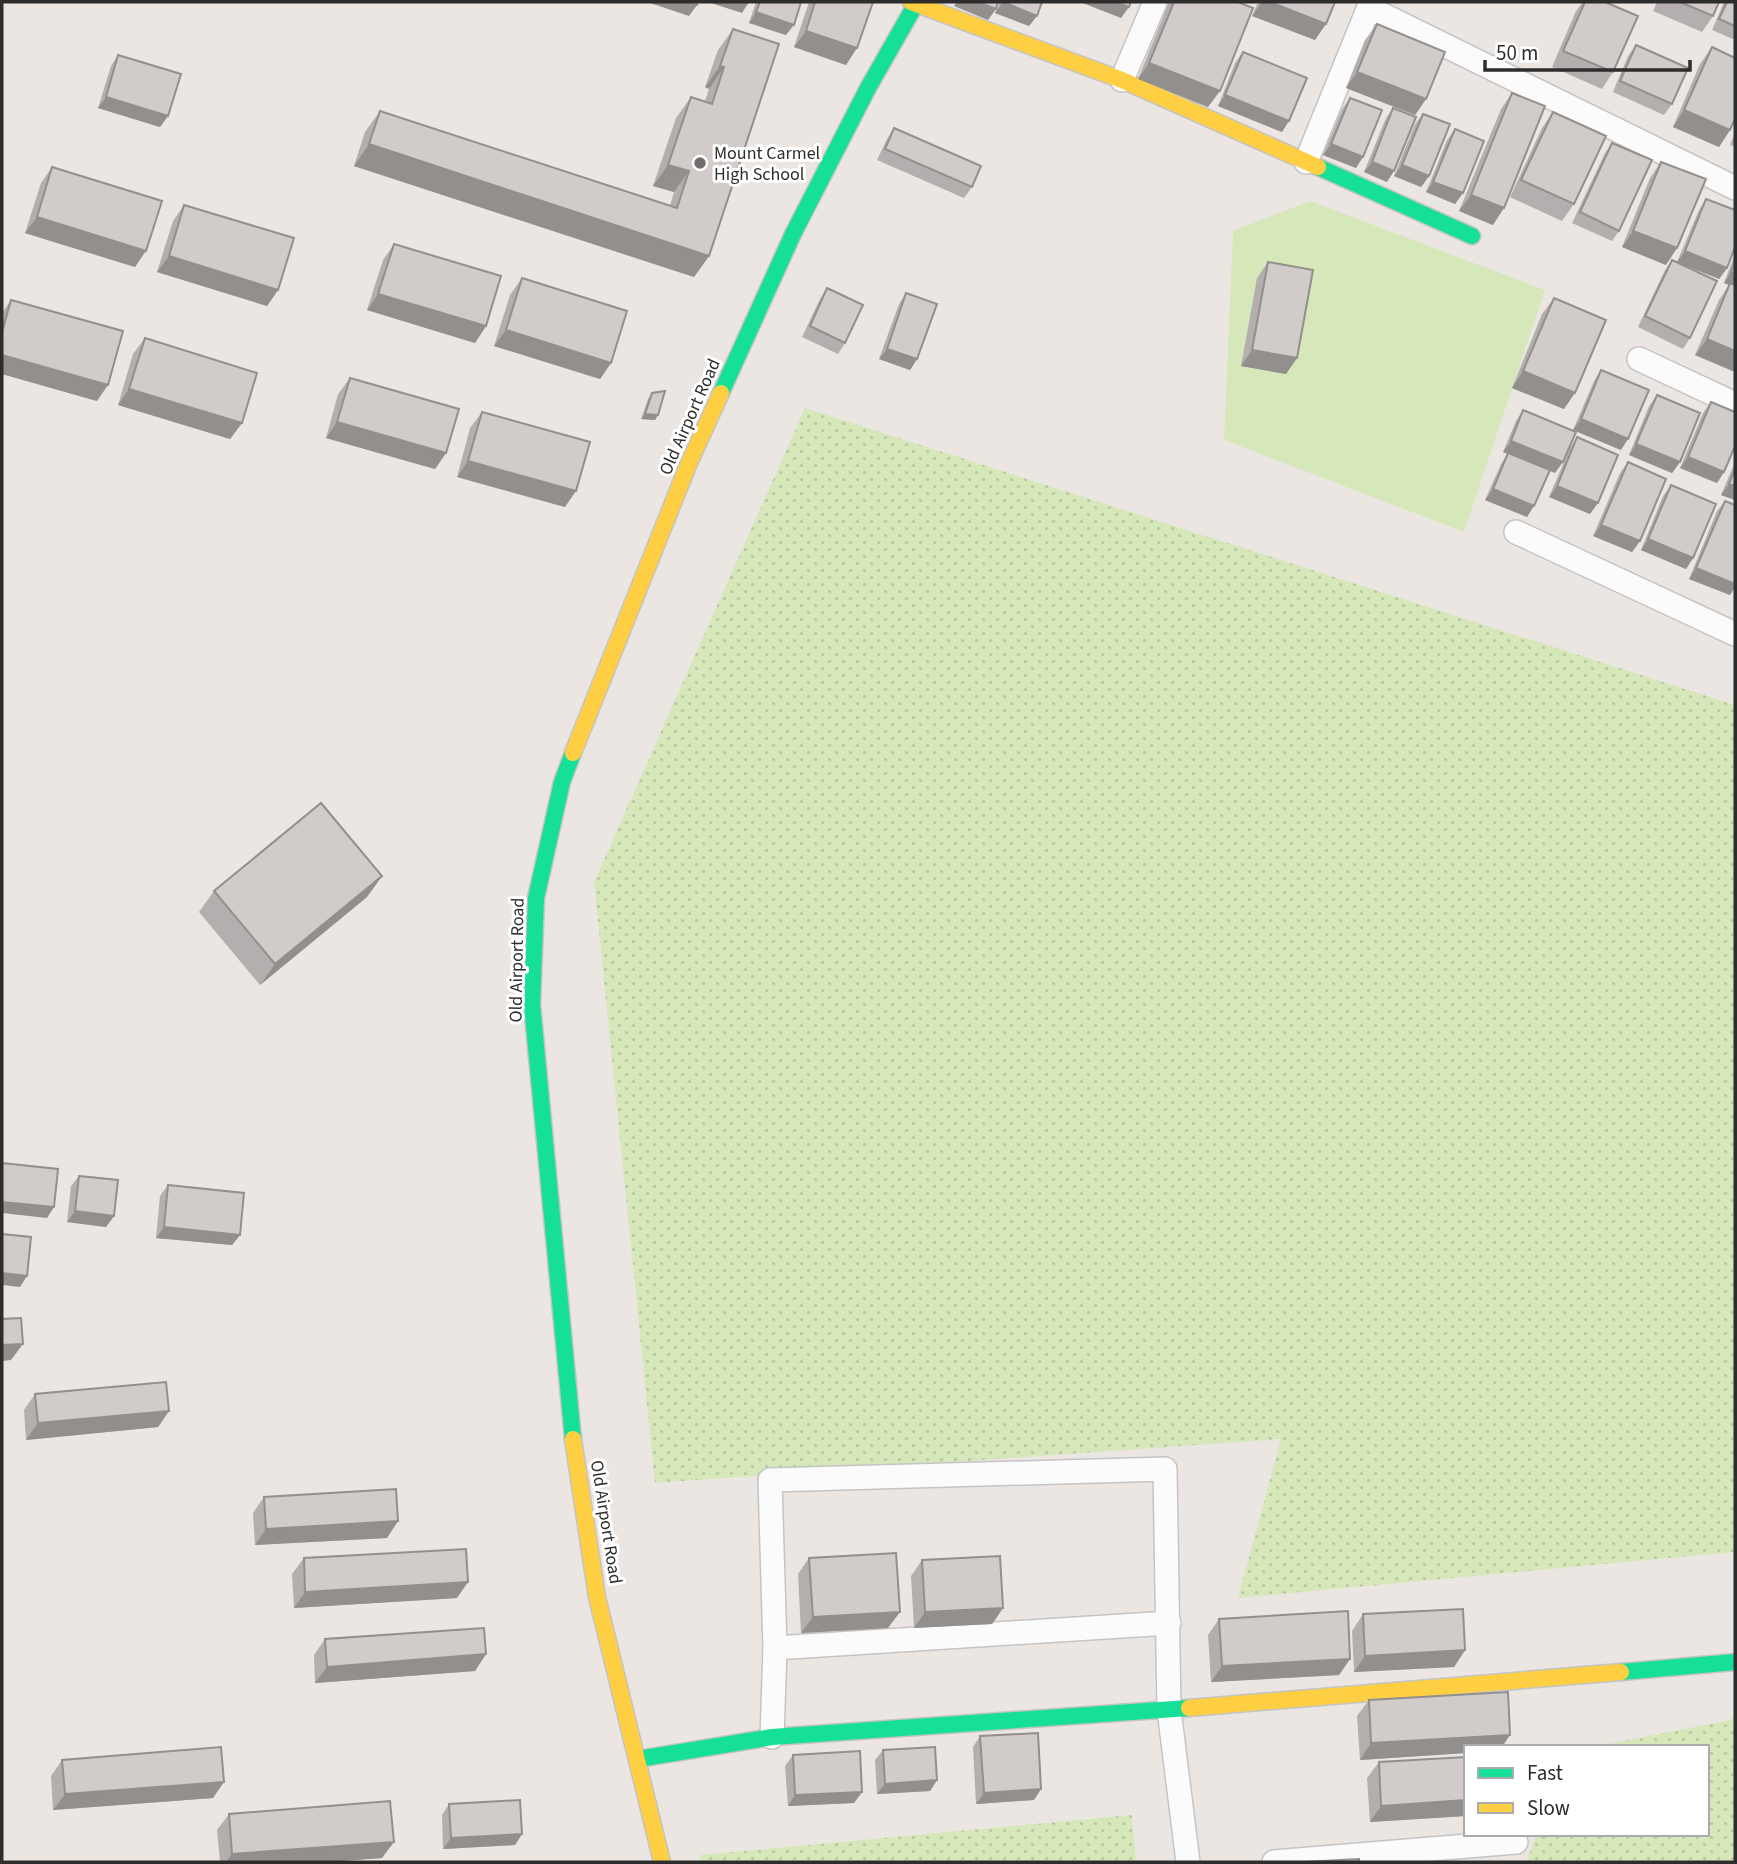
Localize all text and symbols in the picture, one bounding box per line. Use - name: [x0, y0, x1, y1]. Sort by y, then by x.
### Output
- scale bar: [1485, 28, 1690, 72]
- text: 50 m: [1496, 38, 1538, 68]
- place label: Mount Carmel High School: [714, 141, 820, 187]
- marker: Mount Carmel High School: [692, 155, 708, 171]
- street label: Old Airport Road: [653, 355, 727, 479]
- street label: Old Airport Road: [503, 897, 531, 1023]
- street label: Old Airport Road: [584, 1458, 628, 1586]
- legend: [1464, 1745, 1709, 1836]
- text: Fast: [1527, 1758, 1563, 1788]
- text: Slow: [1527, 1793, 1570, 1823]

